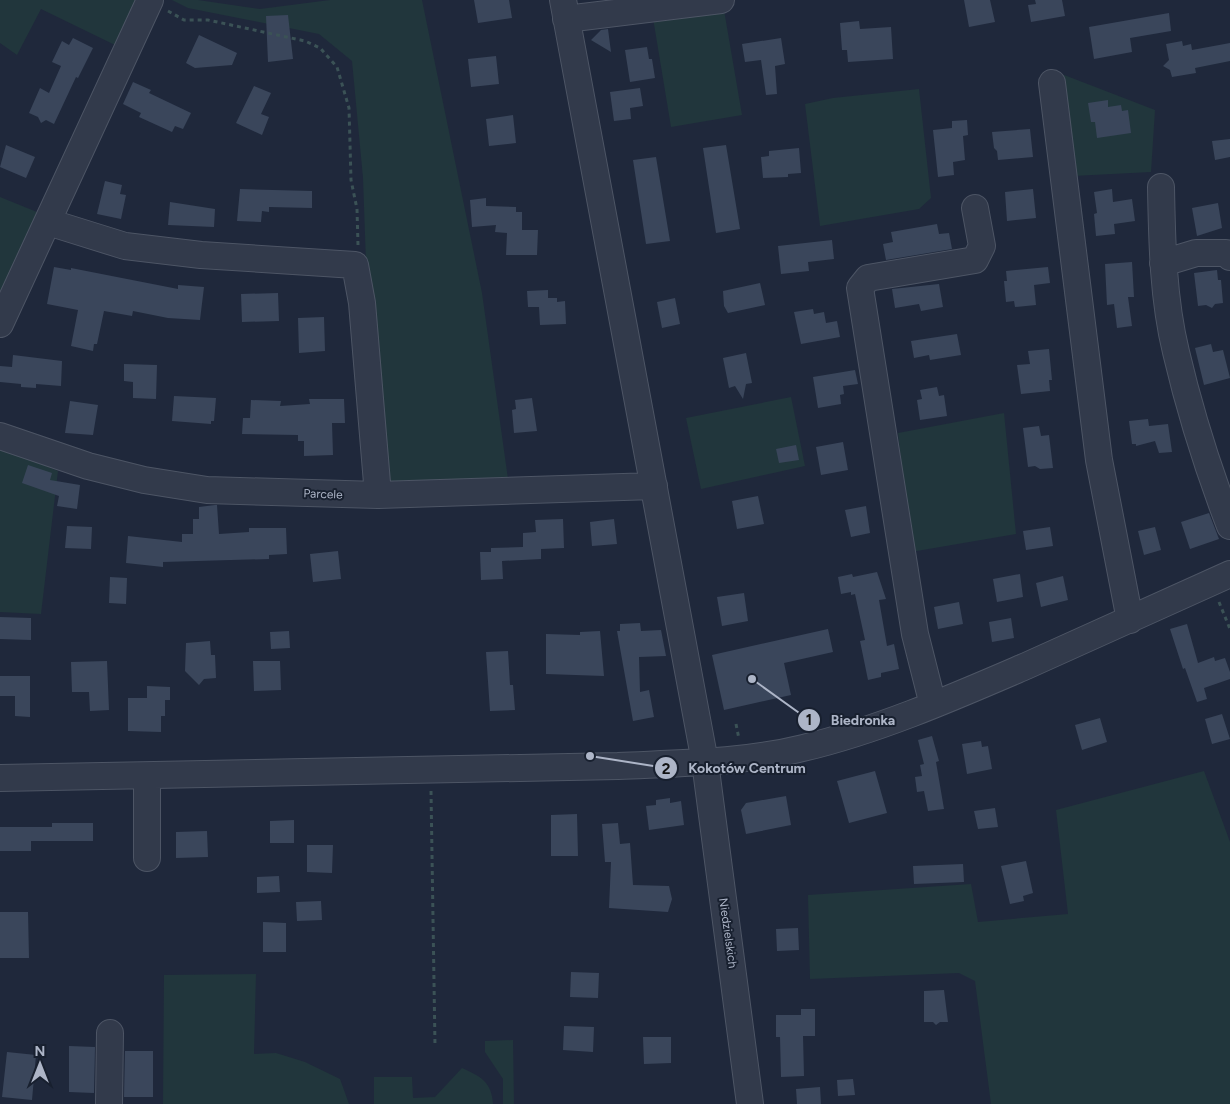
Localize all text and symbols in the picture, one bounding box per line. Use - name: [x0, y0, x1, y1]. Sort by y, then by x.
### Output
- street label: Parcele: [303, 486, 343, 502]
- callout: Biedronka: [796, 705, 905, 734]
- text: 1: [806, 711, 812, 729]
- text: Biedronka: [831, 712, 895, 729]
- callout: Kokotów Centrum: [653, 754, 816, 783]
- text: 2: [662, 760, 671, 778]
- text: Kokotów Centrum: [688, 760, 806, 777]
- street label: Niedzielskich: [716, 897, 740, 969]
- north arrow: [15, 1039, 65, 1089]
- text: N: [35, 1043, 45, 1060]

